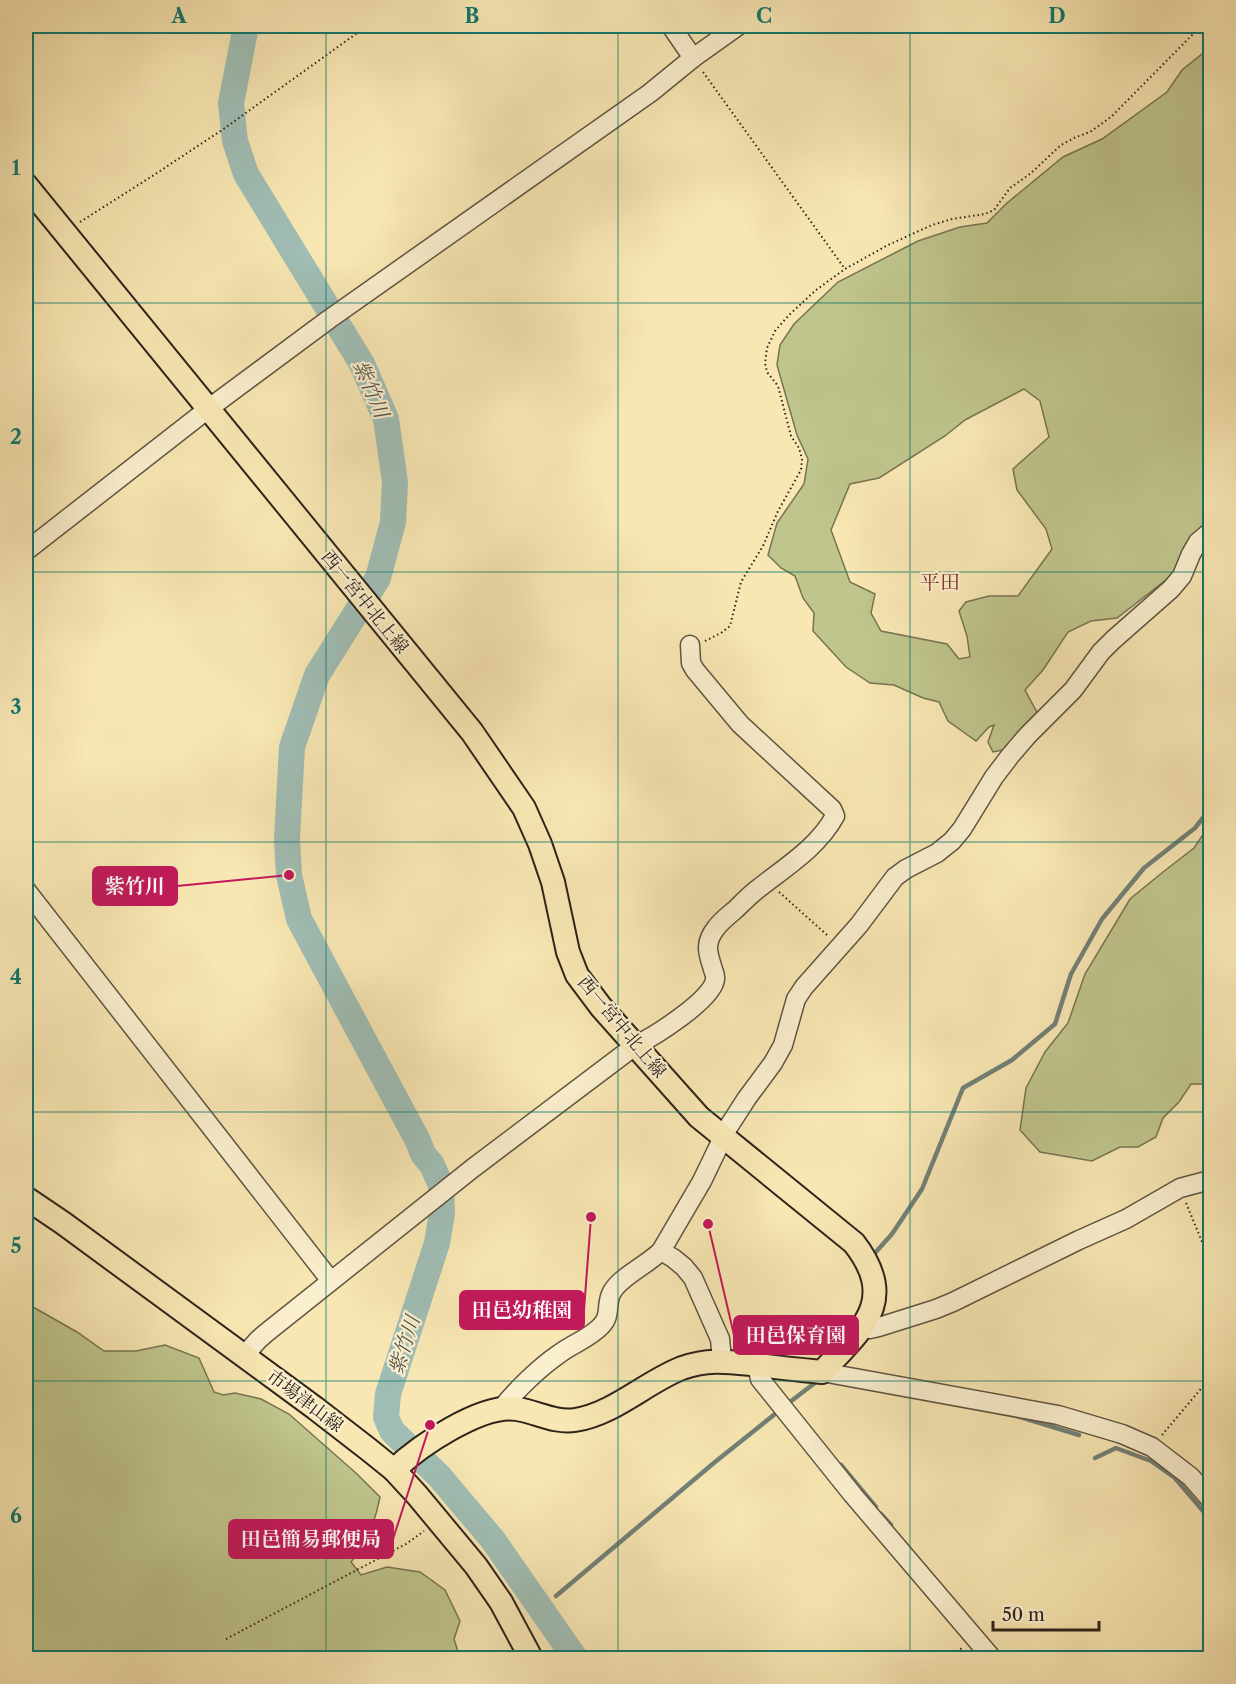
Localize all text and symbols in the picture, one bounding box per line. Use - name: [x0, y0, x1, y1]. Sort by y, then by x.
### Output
- text: A: [170, 4, 187, 28]
- text: B: [465, 4, 480, 28]
- text: C: [756, 4, 772, 28]
- text: D: [1048, 4, 1066, 28]
- text: 1: [12, 156, 21, 180]
- water label: 紫竹川: [348, 357, 395, 423]
- text: 2: [10, 425, 22, 449]
- street label: 西一宮中北上線: [317, 546, 413, 658]
- district label: 平田: [920, 570, 960, 594]
- text: 3: [10, 695, 22, 719]
- callout: 紫竹川: [93, 867, 177, 905]
- text: 紫竹川: [105, 874, 165, 898]
- text: 4: [10, 965, 22, 989]
- street label: 西一宮中北上線: [573, 972, 671, 1082]
- text: 5: [10, 1234, 22, 1258]
- callout: 田邑幼稚園: [460, 1291, 584, 1329]
- text: 田邑幼稚園: [472, 1298, 572, 1322]
- water label: 紫竹川: [383, 1311, 425, 1377]
- callout: 田邑保育園: [734, 1316, 858, 1354]
- text: 田邑保育園: [746, 1323, 846, 1347]
- street label: 市場津山線: [262, 1365, 348, 1437]
- text: 6: [10, 1504, 22, 1528]
- callout: 田邑簡易郵便局: [229, 1520, 393, 1558]
- text: 田邑簡易郵便局: [241, 1527, 381, 1551]
- scale bar: [993, 1594, 1100, 1632]
- text: 50 m: [1002, 1604, 1045, 1626]

